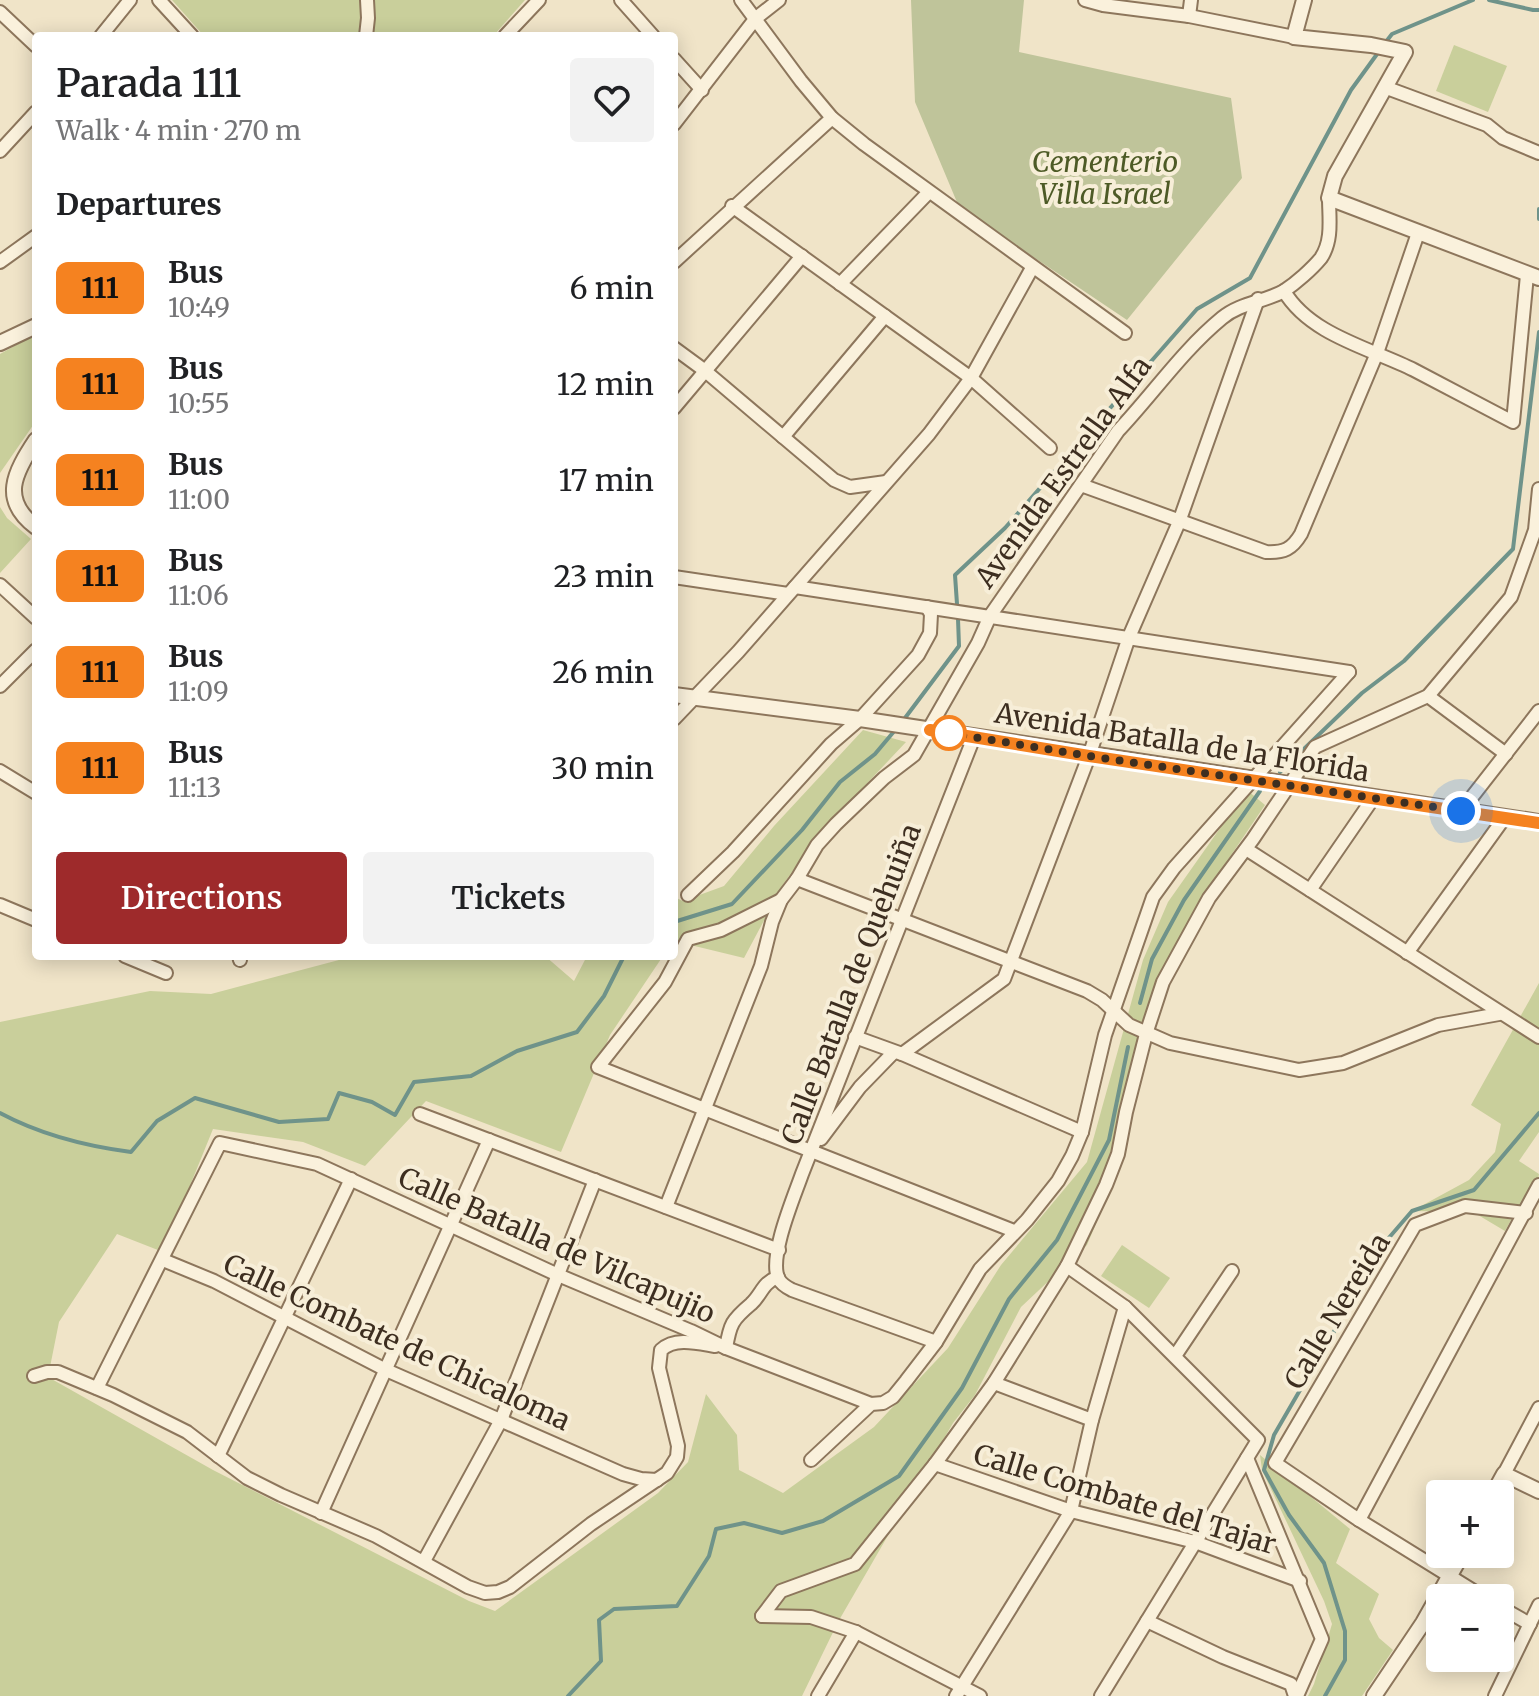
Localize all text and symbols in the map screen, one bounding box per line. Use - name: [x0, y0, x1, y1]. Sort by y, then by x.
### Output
- button: heart: [570, 58, 654, 142]
- text: Parada 111: [56, 60, 241, 107]
- text: Walk · 4 min · 270 m: [56, 114, 301, 147]
- park label: Cementerio Villa Israel: [1032, 144, 1178, 212]
- text: Departures: [56, 185, 222, 223]
- text: Bus: [168, 253, 224, 291]
- text: 6 min: [569, 269, 654, 307]
- text: 111: [81, 270, 119, 306]
- text: 10:49: [168, 291, 230, 324]
- text: Bus: [168, 349, 224, 387]
- street label: Avenida Estrella Alfa: [966, 349, 1159, 596]
- text: 12 min: [557, 365, 654, 403]
- text: 111: [81, 366, 119, 402]
- text: 10:55: [168, 387, 230, 420]
- text: Bus: [168, 445, 224, 483]
- text: 17 min: [559, 461, 654, 499]
- text: 111: [81, 462, 119, 498]
- text: 11:00: [168, 483, 230, 516]
- text: Bus: [168, 541, 224, 579]
- text: 23 min: [554, 557, 654, 595]
- text: 111: [81, 558, 119, 594]
- text: 11:06: [168, 579, 229, 612]
- text: Bus: [168, 637, 224, 675]
- text: 26 min: [552, 653, 654, 691]
- text: 111: [81, 654, 119, 690]
- text: 11:09: [168, 675, 229, 708]
- street label: Avenida Batalla de la Florida: [991, 694, 1372, 789]
- unlabelled marker: [932, 716, 966, 750]
- text: Bus: [168, 733, 224, 771]
- text: 30 min: [551, 749, 654, 787]
- text: 111: [81, 750, 119, 786]
- text: 11:13: [168, 771, 221, 804]
- your location: [1441, 791, 1481, 831]
- street label: Calle Batalla de Quehuiña: [773, 819, 929, 1149]
- button: Directions: [56, 852, 347, 944]
- button: Tickets: [363, 852, 654, 944]
- street label: Calle Batalla de Vilcapujio: [393, 1159, 721, 1331]
- street label: Calle Nereida: [1276, 1226, 1398, 1396]
- street label: Calle Combate de Chicaloma: [218, 1246, 576, 1438]
- street label: Calle Combate del Tajar: [969, 1436, 1281, 1562]
- map controls: [1426, 1480, 1514, 1672]
- button: +: [1426, 1480, 1514, 1568]
- button: −: [1426, 1584, 1514, 1672]

